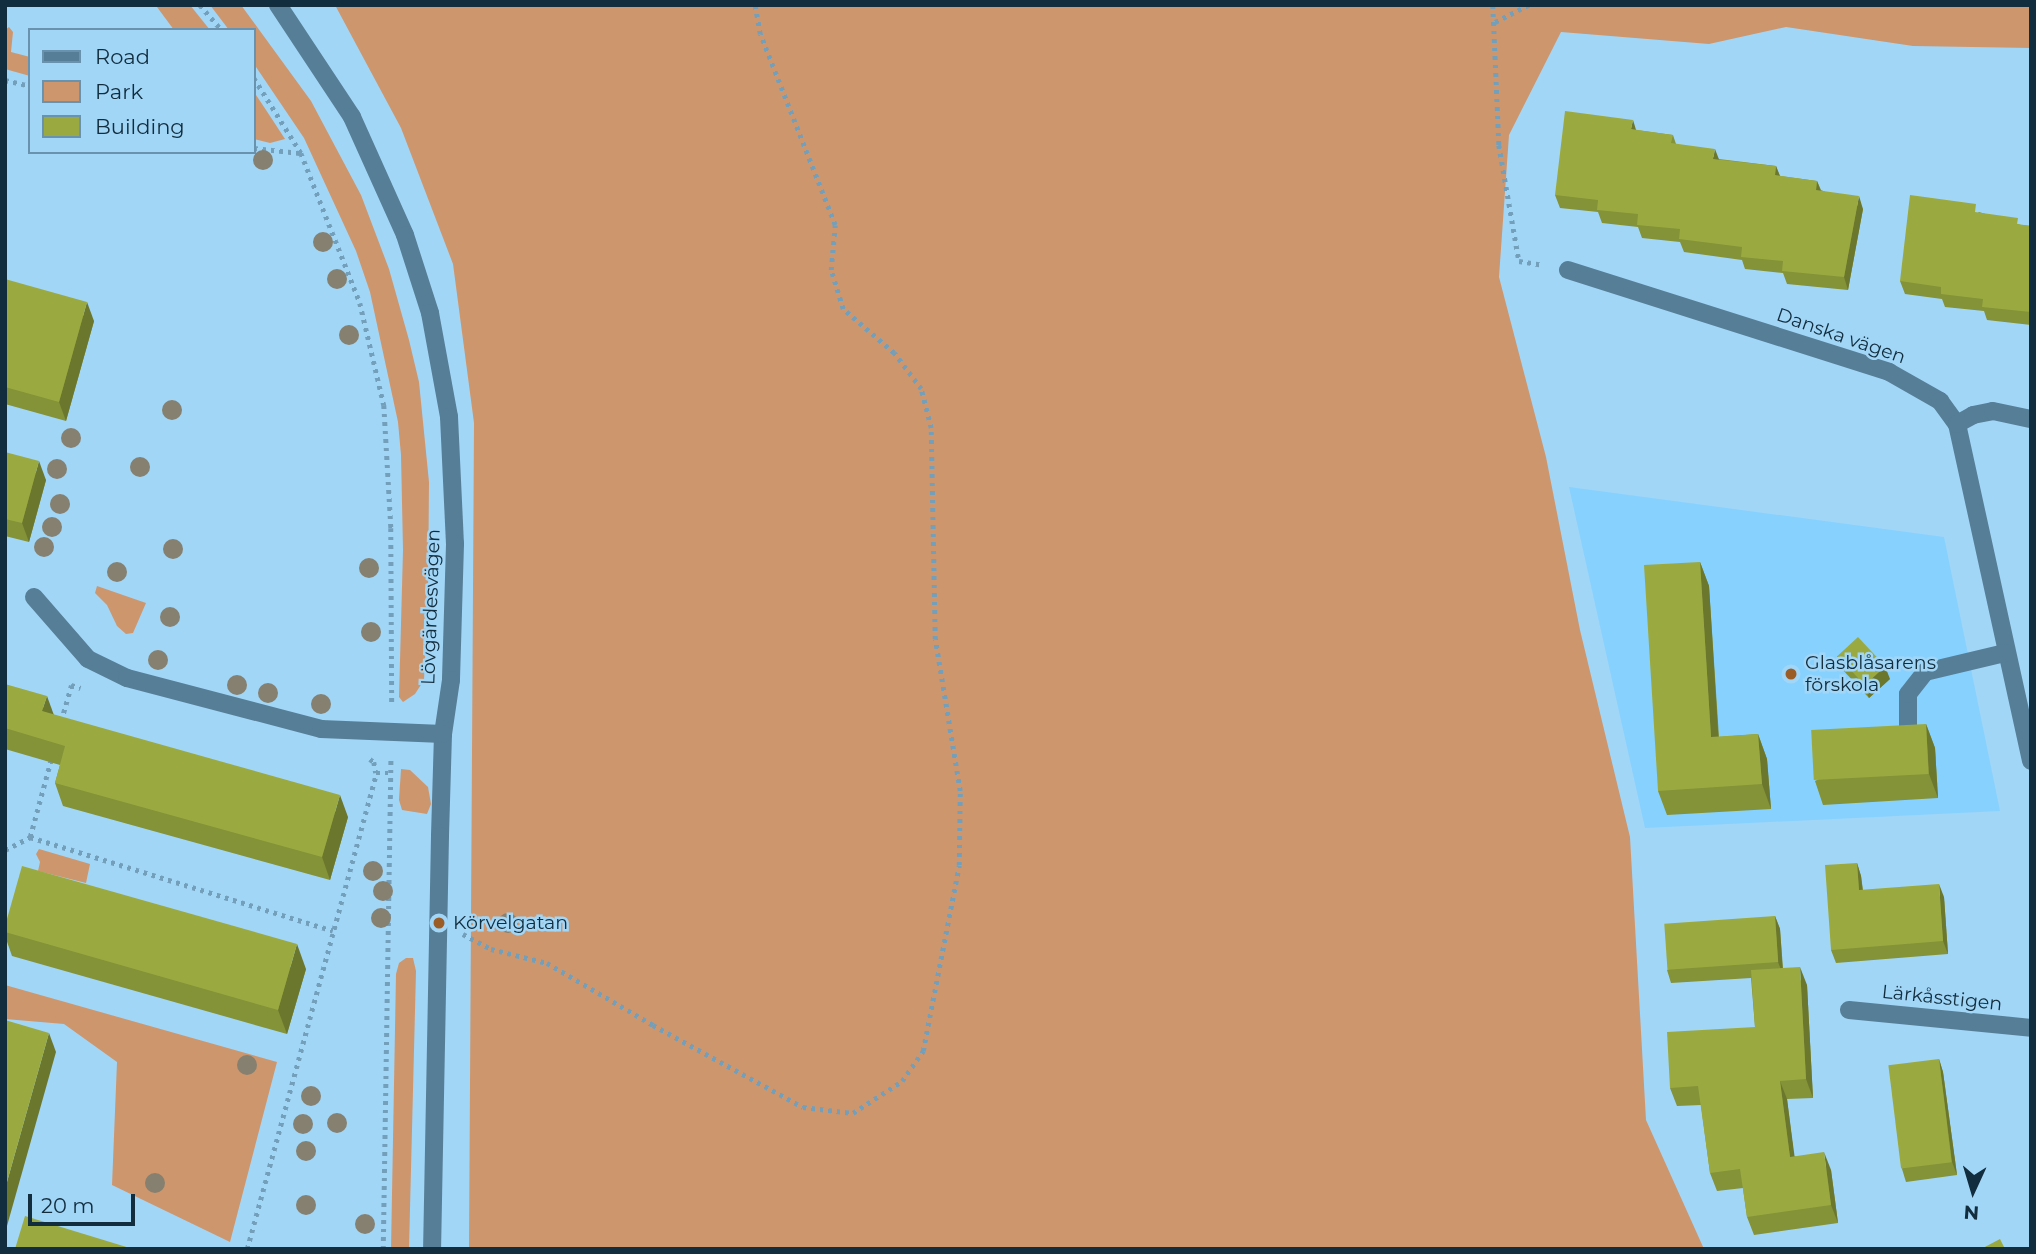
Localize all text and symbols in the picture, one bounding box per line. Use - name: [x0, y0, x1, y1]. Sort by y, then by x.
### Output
- legend: [28, 28, 256, 154]
- text: Road: [95, 44, 150, 69]
- text: Park: [95, 79, 143, 104]
- text: Building: [95, 114, 185, 139]
- street label: Danska vägen: [1774, 303, 1908, 369]
- street label: Lövgärdesvägen: [417, 529, 445, 685]
- place label: Glasblåsarens förskola: [1805, 652, 1936, 696]
- marker: Glasblåsarens förskola: [1783, 666, 1799, 682]
- place label: Körvelgatan: [453, 912, 568, 934]
- marker: Körvelgatan: [431, 915, 447, 931]
- street label: Lärkåsstigen: [1881, 980, 2003, 1016]
- north arrow: [1938, 1156, 2008, 1226]
- scale bar: [32, 1180, 138, 1224]
- text: 20 m: [41, 1193, 95, 1218]
- text: N: [1963, 1200, 1980, 1224]

